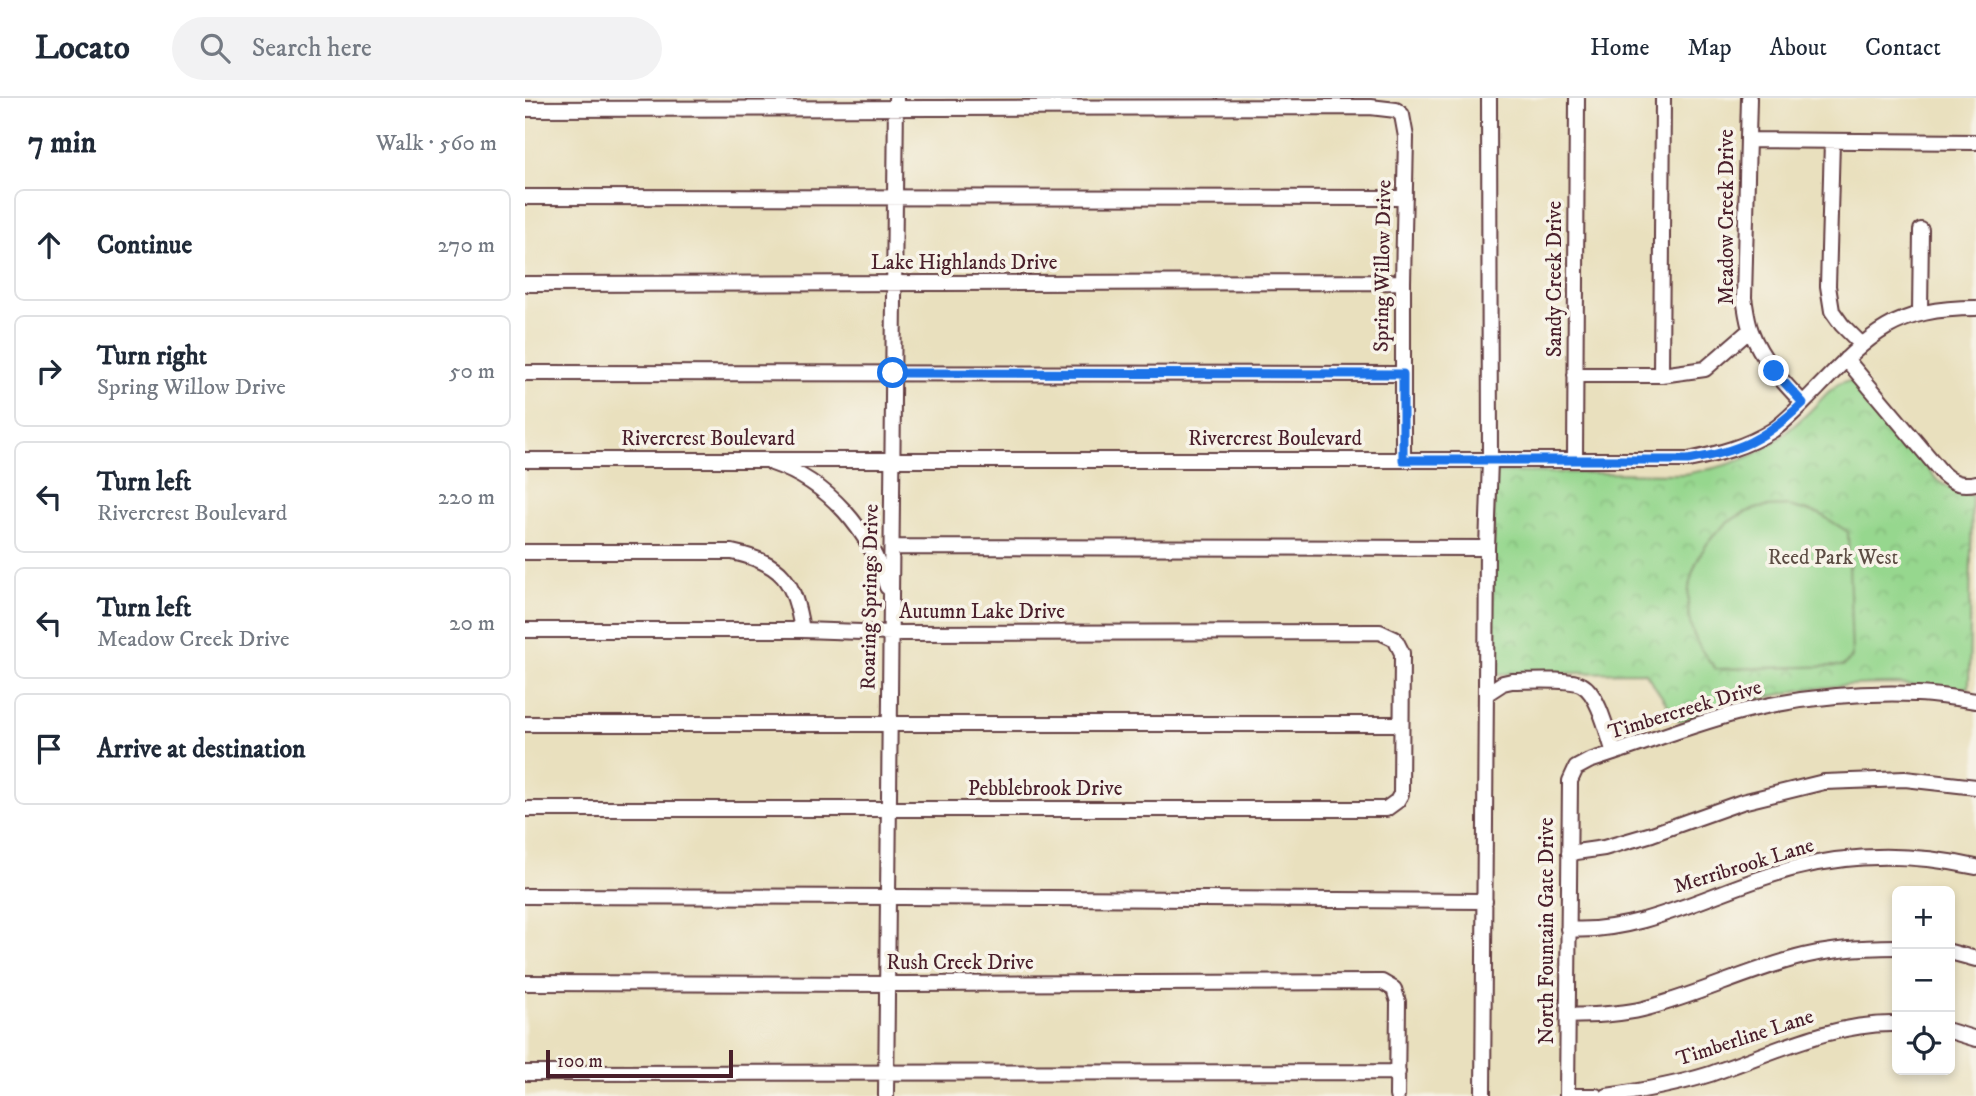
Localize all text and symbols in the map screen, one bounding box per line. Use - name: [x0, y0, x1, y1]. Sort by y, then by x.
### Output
- search box: [172, 17, 662, 80]
- text: Locato: [35, 28, 130, 69]
- icon: search: [196, 29, 234, 67]
- text: Search here: [252, 32, 372, 65]
- text: Home: [1590, 33, 1649, 63]
- text: Map: [1687, 33, 1732, 63]
- text: About: [1770, 33, 1827, 63]
- text: Contact: [1865, 33, 1941, 63]
- text: 7 min: [28, 125, 96, 162]
- text: Walk · 560 m: [376, 129, 497, 158]
- street label: Meadow Creek Drive: [1714, 129, 1740, 305]
- street label: Spring Willow Drive: [1368, 179, 1398, 352]
- street label: Sandy Creek Drive: [1542, 201, 1568, 357]
- icon: ahead: [30, 226, 68, 264]
- text: Continue: [97, 229, 192, 262]
- text: 270 m: [438, 231, 495, 260]
- street label: Lake Highlands Drive: [871, 250, 1058, 276]
- text: Turn right: [97, 340, 207, 373]
- icon: right: [30, 352, 68, 390]
- route end: [1758, 355, 1789, 386]
- text: 50 m: [449, 357, 495, 386]
- route start: [877, 357, 908, 388]
- text: Spring Willow Drive: [97, 373, 286, 402]
- street label: Rivercrest Boulevard: [621, 426, 795, 452]
- street label: Rivercrest Boulevard: [1188, 426, 1362, 452]
- text: Turn left: [97, 466, 191, 499]
- icon: left: [30, 478, 68, 516]
- text: 220 m: [438, 483, 495, 512]
- text: Rivercrest Boulevard: [97, 499, 287, 528]
- street label: Roaring Springs Drive: [855, 503, 885, 690]
- park label: Reed Park West: [1768, 545, 1899, 571]
- text: Turn left: [97, 592, 191, 625]
- street label: Autumn Lake Drive: [899, 599, 1065, 625]
- icon: left: [30, 604, 68, 642]
- text: 20 m: [449, 609, 495, 638]
- text: Meadow Creek Drive: [97, 625, 290, 654]
- street label: Timbercreek Drive: [1605, 674, 1765, 746]
- icon: arrive: [30, 730, 68, 768]
- text: Arrive at destination: [97, 733, 306, 766]
- street label: Pebblebrook Drive: [968, 776, 1123, 802]
- street label: North Fountain Gate Drive: [1534, 817, 1560, 1045]
- street label: Merribrook Lane: [1671, 832, 1817, 900]
- map controls: [1892, 886, 1955, 1075]
- button: +: [1892, 886, 1955, 949]
- button: −: [1892, 949, 1955, 1012]
- street label: Rush Creek Drive: [886, 950, 1034, 976]
- street label: Timberline Lane: [1673, 1004, 1817, 1072]
- button: locate: [1892, 1012, 1955, 1075]
- scale bar: [546, 1047, 733, 1079]
- text: 100 m: [557, 1050, 603, 1073]

